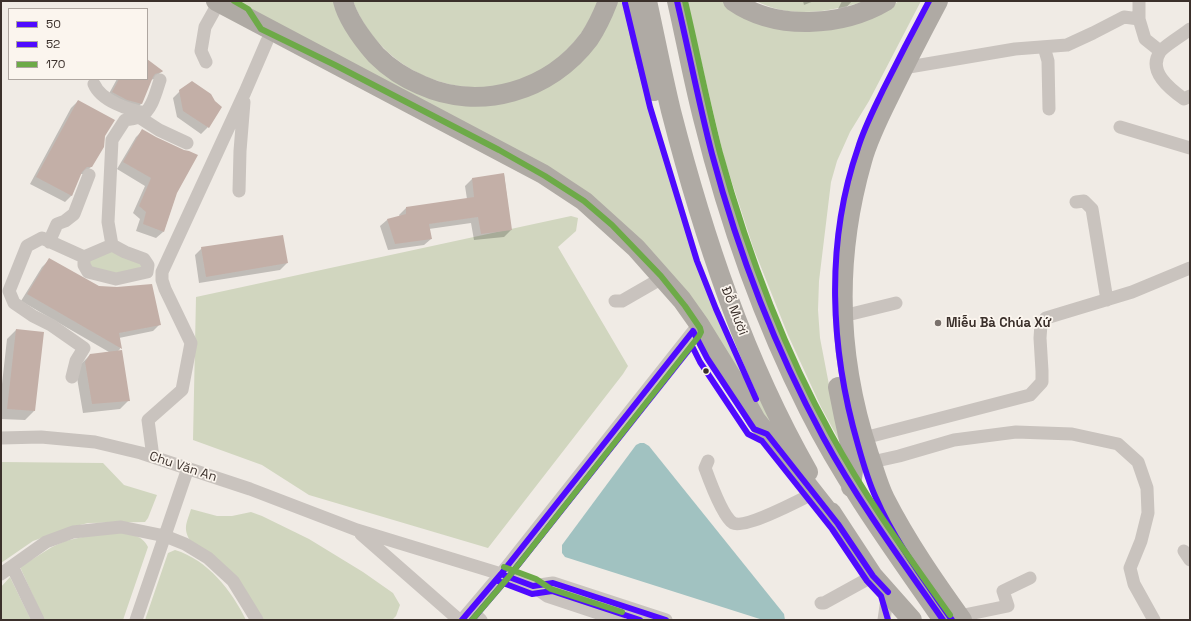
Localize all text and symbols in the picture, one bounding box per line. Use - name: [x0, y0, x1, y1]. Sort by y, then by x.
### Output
- legend: [8, 8, 148, 80]
- text: 50: [46, 16, 61, 32]
- text: 52: [46, 36, 60, 52]
- text: 170: [46, 56, 65, 72]
- street label: Đỗ Mười: [718, 284, 750, 338]
- place label: Miễu Bà Chúa Xứ: [946, 315, 1051, 331]
- marker: Miễu Bà Chúa Xứ: [933, 318, 943, 328]
- unlabelled marker: [701, 366, 711, 376]
- street label: Chu Văn An: [147, 449, 219, 485]

